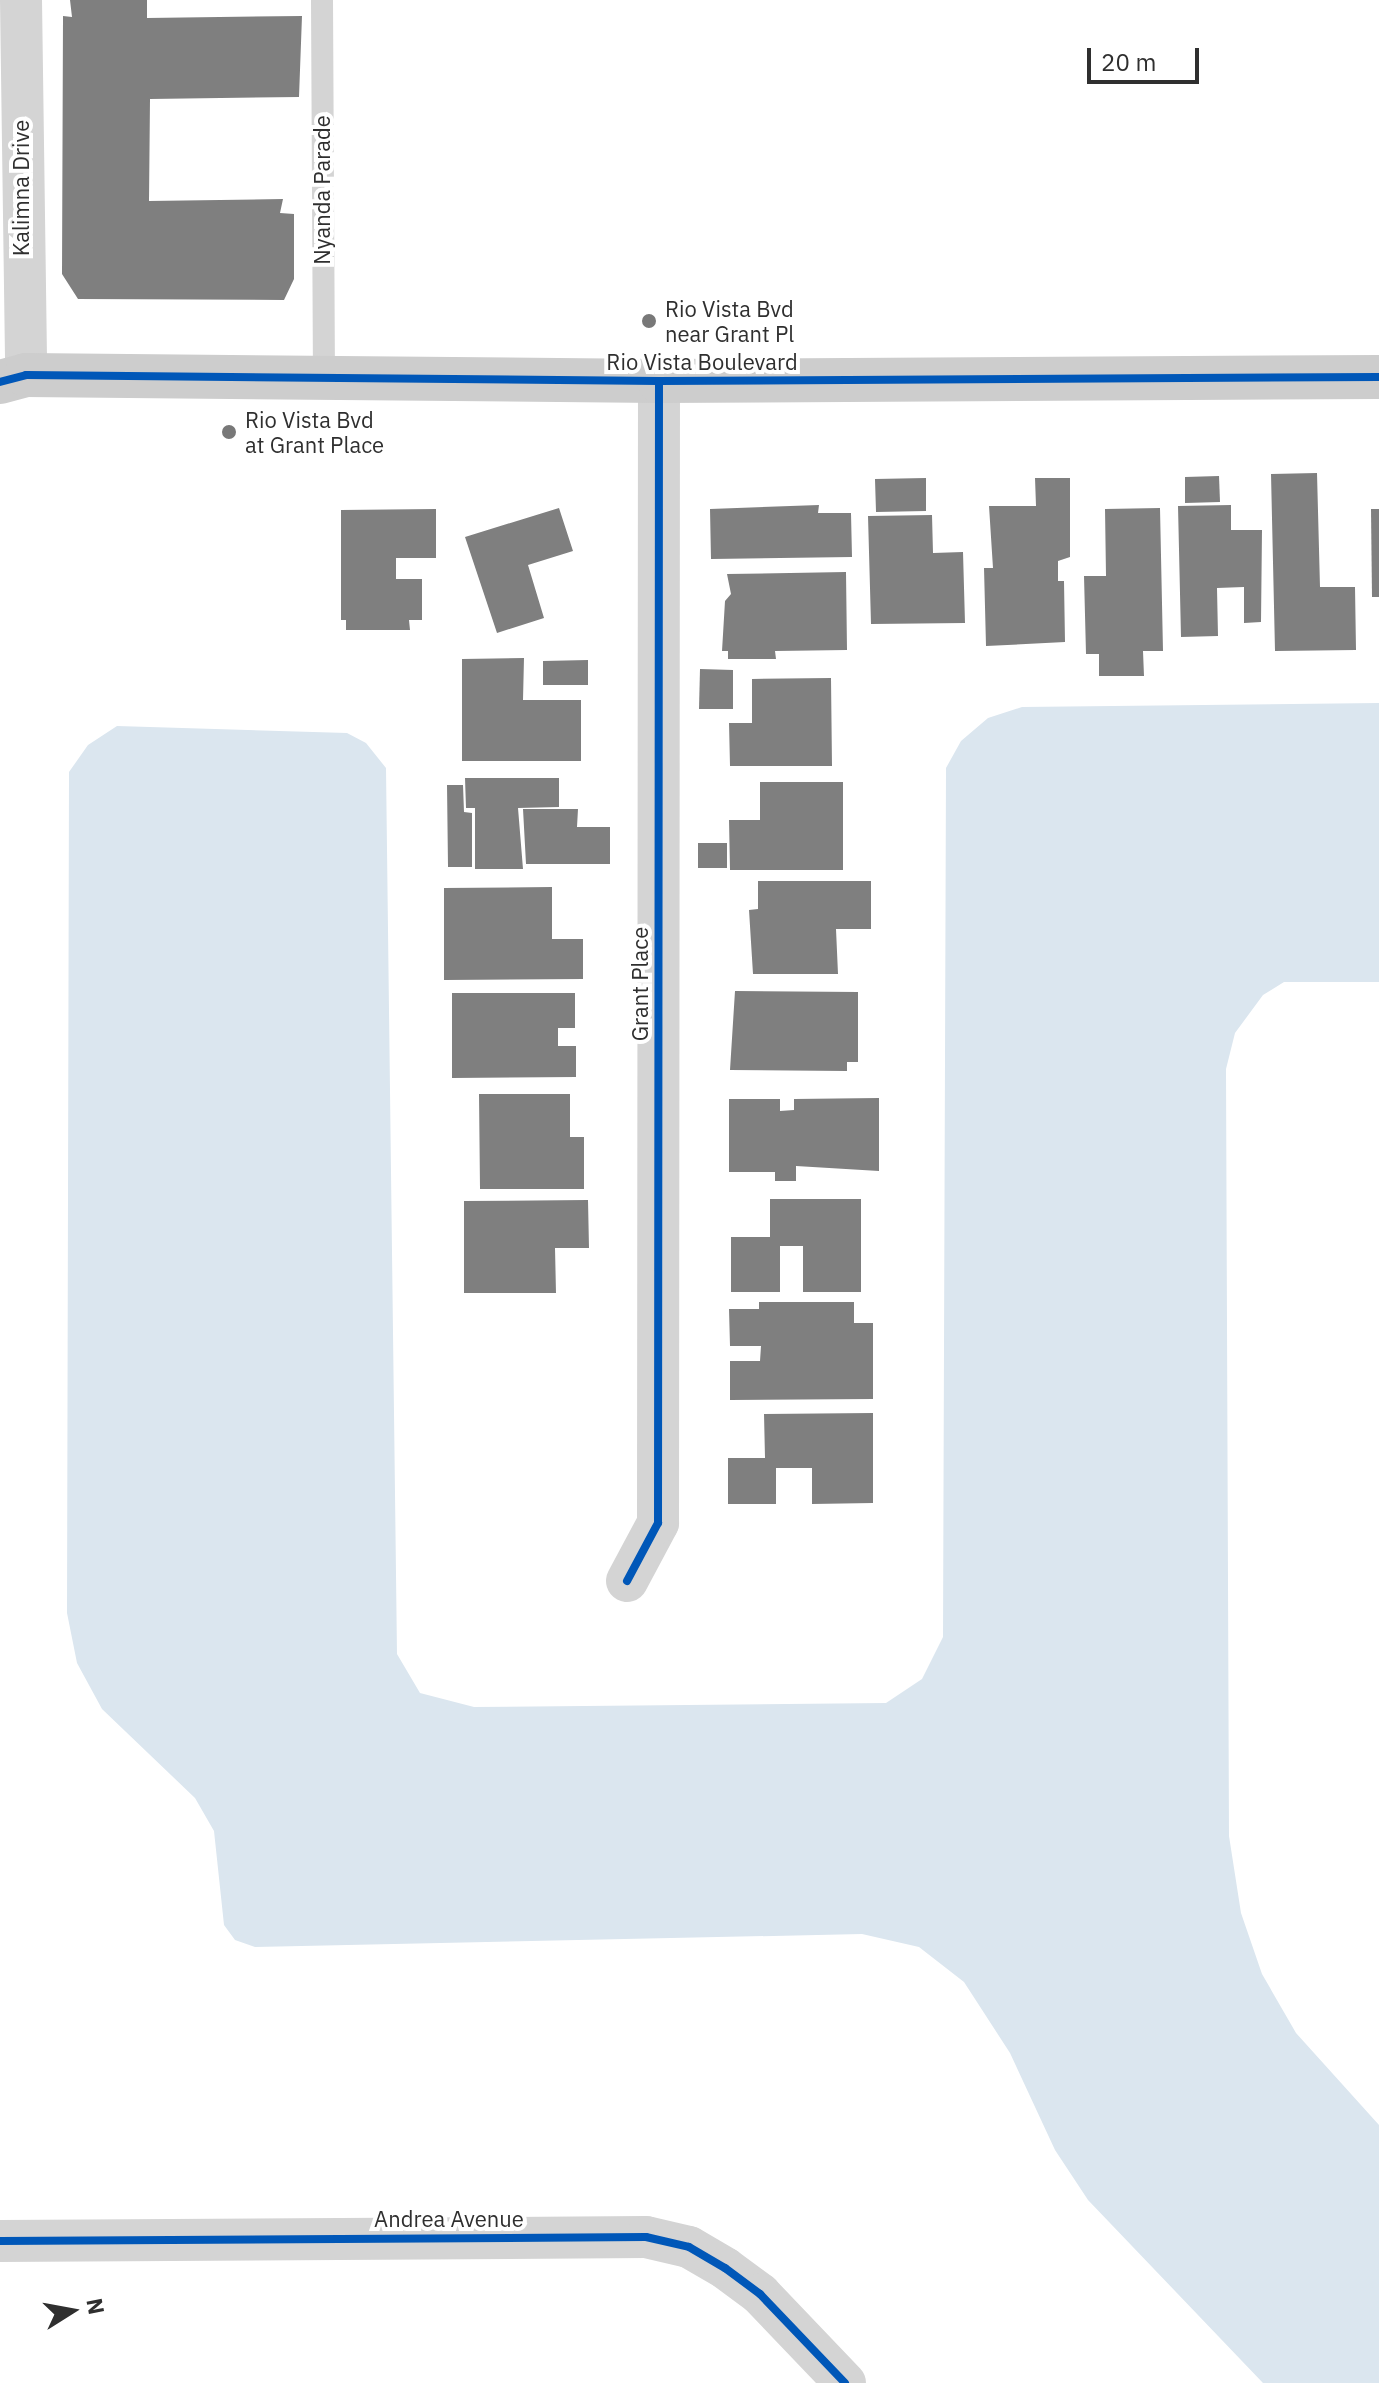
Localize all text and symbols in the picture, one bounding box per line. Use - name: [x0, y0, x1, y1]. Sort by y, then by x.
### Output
- scale bar: [1091, 32, 1203, 82]
- text: 20 m: [1101, 46, 1156, 78]
- street label: Nyanda Parade: [309, 115, 335, 265]
- street label: Kalimna Drive: [8, 120, 34, 256]
- place label: Rio Vista Bvd near Grant Pl: [665, 295, 794, 346]
- marker: Rio Vista Bvd near Grant Pl: [640, 312, 658, 330]
- street label: Rio Vista Boulevard: [606, 349, 798, 375]
- place label: Rio Vista Bvd at Grant Place: [245, 406, 384, 458]
- marker: Rio Vista Bvd at Grant Place: [220, 423, 238, 441]
- street label: Grant Place: [627, 927, 653, 1041]
- street label: Andrea Avenue: [374, 2206, 524, 2232]
- north arrow: [32, 2271, 112, 2351]
- text: N: [80, 2296, 112, 2317]

